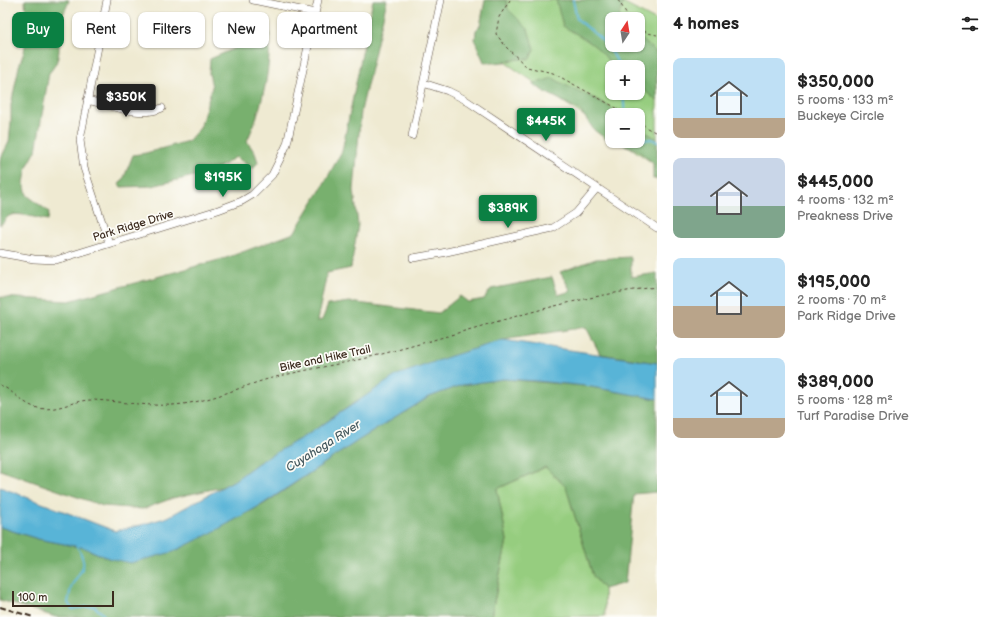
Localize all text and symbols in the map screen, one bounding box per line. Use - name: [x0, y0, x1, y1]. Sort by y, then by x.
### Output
- chip: Buy: [12, 12, 64, 48]
- chip: Rent: [72, 12, 130, 48]
- chip: Filters: [138, 12, 205, 48]
- chip: New: [213, 12, 269, 48]
- chip: Apartment: [277, 12, 372, 48]
- north arrow: [605, 12, 645, 52]
- map controls: [605, 12, 645, 148]
- icon: filters: [959, 13, 981, 35]
- text: 4 homes: [673, 14, 739, 34]
- button: +: [605, 60, 645, 100]
- text: $350,000: [797, 72, 874, 92]
- icon: home: [705, 74, 753, 122]
- pin: $350K: [98, 84, 154, 118]
- text: $350K: [106, 89, 146, 105]
- text: 5 rooms · 133 m²: [797, 92, 894, 108]
- pin: $445K: [518, 108, 574, 142]
- button: −: [605, 108, 645, 148]
- text: Buckeye Circle: [797, 108, 884, 124]
- text: $445K: [526, 113, 566, 129]
- pin: $195K: [195, 164, 251, 198]
- text: $195K: [204, 169, 242, 185]
- text: $445,000: [797, 172, 874, 192]
- icon: home: [705, 174, 753, 222]
- text: 4 rooms · 132 m²: [797, 192, 894, 208]
- pin: $389K: [480, 195, 536, 229]
- text: $389K: [488, 200, 528, 216]
- street label: Park Ridge Drive: [91, 207, 175, 244]
- text: Preakness Drive: [797, 208, 893, 224]
- text: $195,000: [797, 272, 871, 292]
- icon: home: [705, 274, 753, 322]
- text: 2 rooms · 70 m²: [797, 292, 887, 308]
- text: Park Ridge Drive: [797, 308, 896, 324]
- street label: Bike and Hike Trail: [278, 343, 372, 374]
- text: $389,000: [797, 372, 874, 392]
- icon: home: [705, 374, 753, 422]
- text: 5 rooms · 128 m²: [797, 392, 893, 408]
- text: Turf Paradise Drive: [797, 408, 909, 424]
- water label: Cuyahoga River: [283, 417, 365, 475]
- scale bar: [12, 589, 114, 608]
- text: 100 m: [18, 591, 47, 604]

